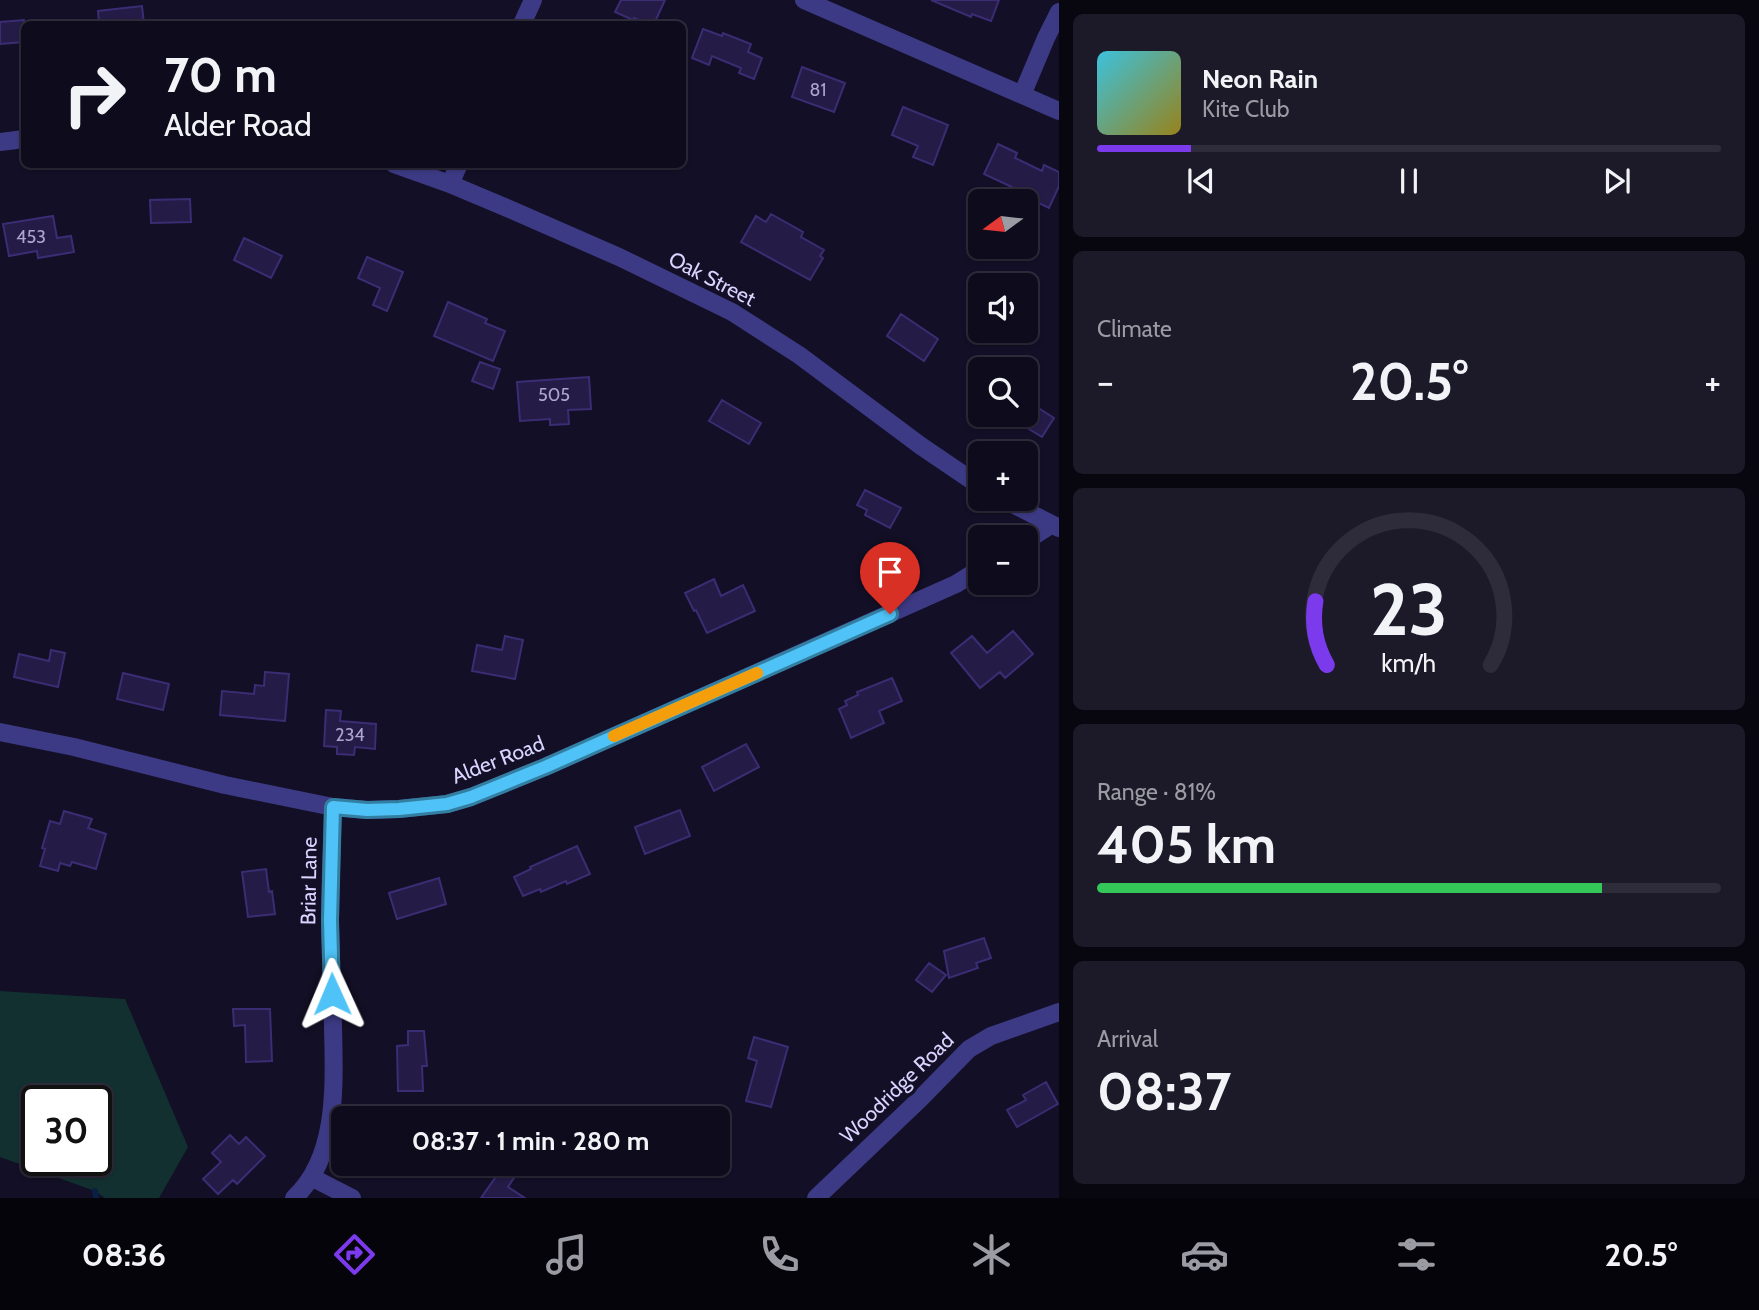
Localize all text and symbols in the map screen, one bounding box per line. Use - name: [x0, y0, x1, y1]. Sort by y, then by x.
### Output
- text: 70 m: [164, 45, 277, 104]
- icon: right: [49, 49, 140, 140]
- text: Neon Rain: [1202, 63, 1318, 95]
- house number: 81: [810, 79, 826, 101]
- text: Kite Club: [1202, 95, 1289, 123]
- text: Alder Road: [164, 105, 312, 144]
- icon: previous: [1182, 162, 1220, 200]
- icon: pause: [1390, 162, 1428, 200]
- icon: next: [1598, 162, 1636, 200]
- north arrow: [968, 189, 1038, 259]
- map controls: [968, 189, 1038, 595]
- house number: 453: [16, 226, 46, 248]
- street label: Oak Street: [665, 246, 760, 311]
- button: sound: [968, 273, 1038, 343]
- text: Climate: [1097, 315, 1172, 343]
- text: 20.5°: [1350, 350, 1468, 413]
- button: search: [968, 357, 1038, 427]
- text: −: [1097, 358, 1114, 405]
- text: +: [1704, 358, 1721, 405]
- house number: 505: [538, 384, 570, 406]
- button: +: [968, 441, 1038, 511]
- button: −: [968, 525, 1038, 595]
- pin: [860, 542, 920, 614]
- icon: arrive: [871, 553, 909, 591]
- text: 23: [1370, 565, 1448, 653]
- text: km/h: [1382, 648, 1436, 678]
- house number: 234: [335, 724, 365, 746]
- street label: Alder Road: [448, 730, 548, 789]
- text: Range · 81%: [1097, 778, 1216, 806]
- text: 405 km: [1097, 813, 1276, 876]
- street label: Briar Lane: [295, 837, 322, 925]
- position arrow: [295, 957, 369, 1031]
- text: Arrival: [1097, 1025, 1158, 1053]
- street label: Woodridge Road: [835, 1027, 959, 1148]
- text: 08:37: [1097, 1060, 1231, 1123]
- speed limit sign: 30: [21, 1085, 112, 1176]
- text: 08:37 · 1 min · 280 m: [412, 1125, 649, 1157]
- icon: directions: [330, 1230, 379, 1279]
- icon: music: [542, 1230, 591, 1279]
- icon: phone: [755, 1230, 804, 1279]
- icon: climate: [967, 1230, 1016, 1279]
- icon: car: [1180, 1230, 1229, 1279]
- icon: filters: [1392, 1230, 1441, 1279]
- text: 08:36: [82, 1235, 166, 1274]
- text: 20.5°: [1605, 1235, 1677, 1274]

